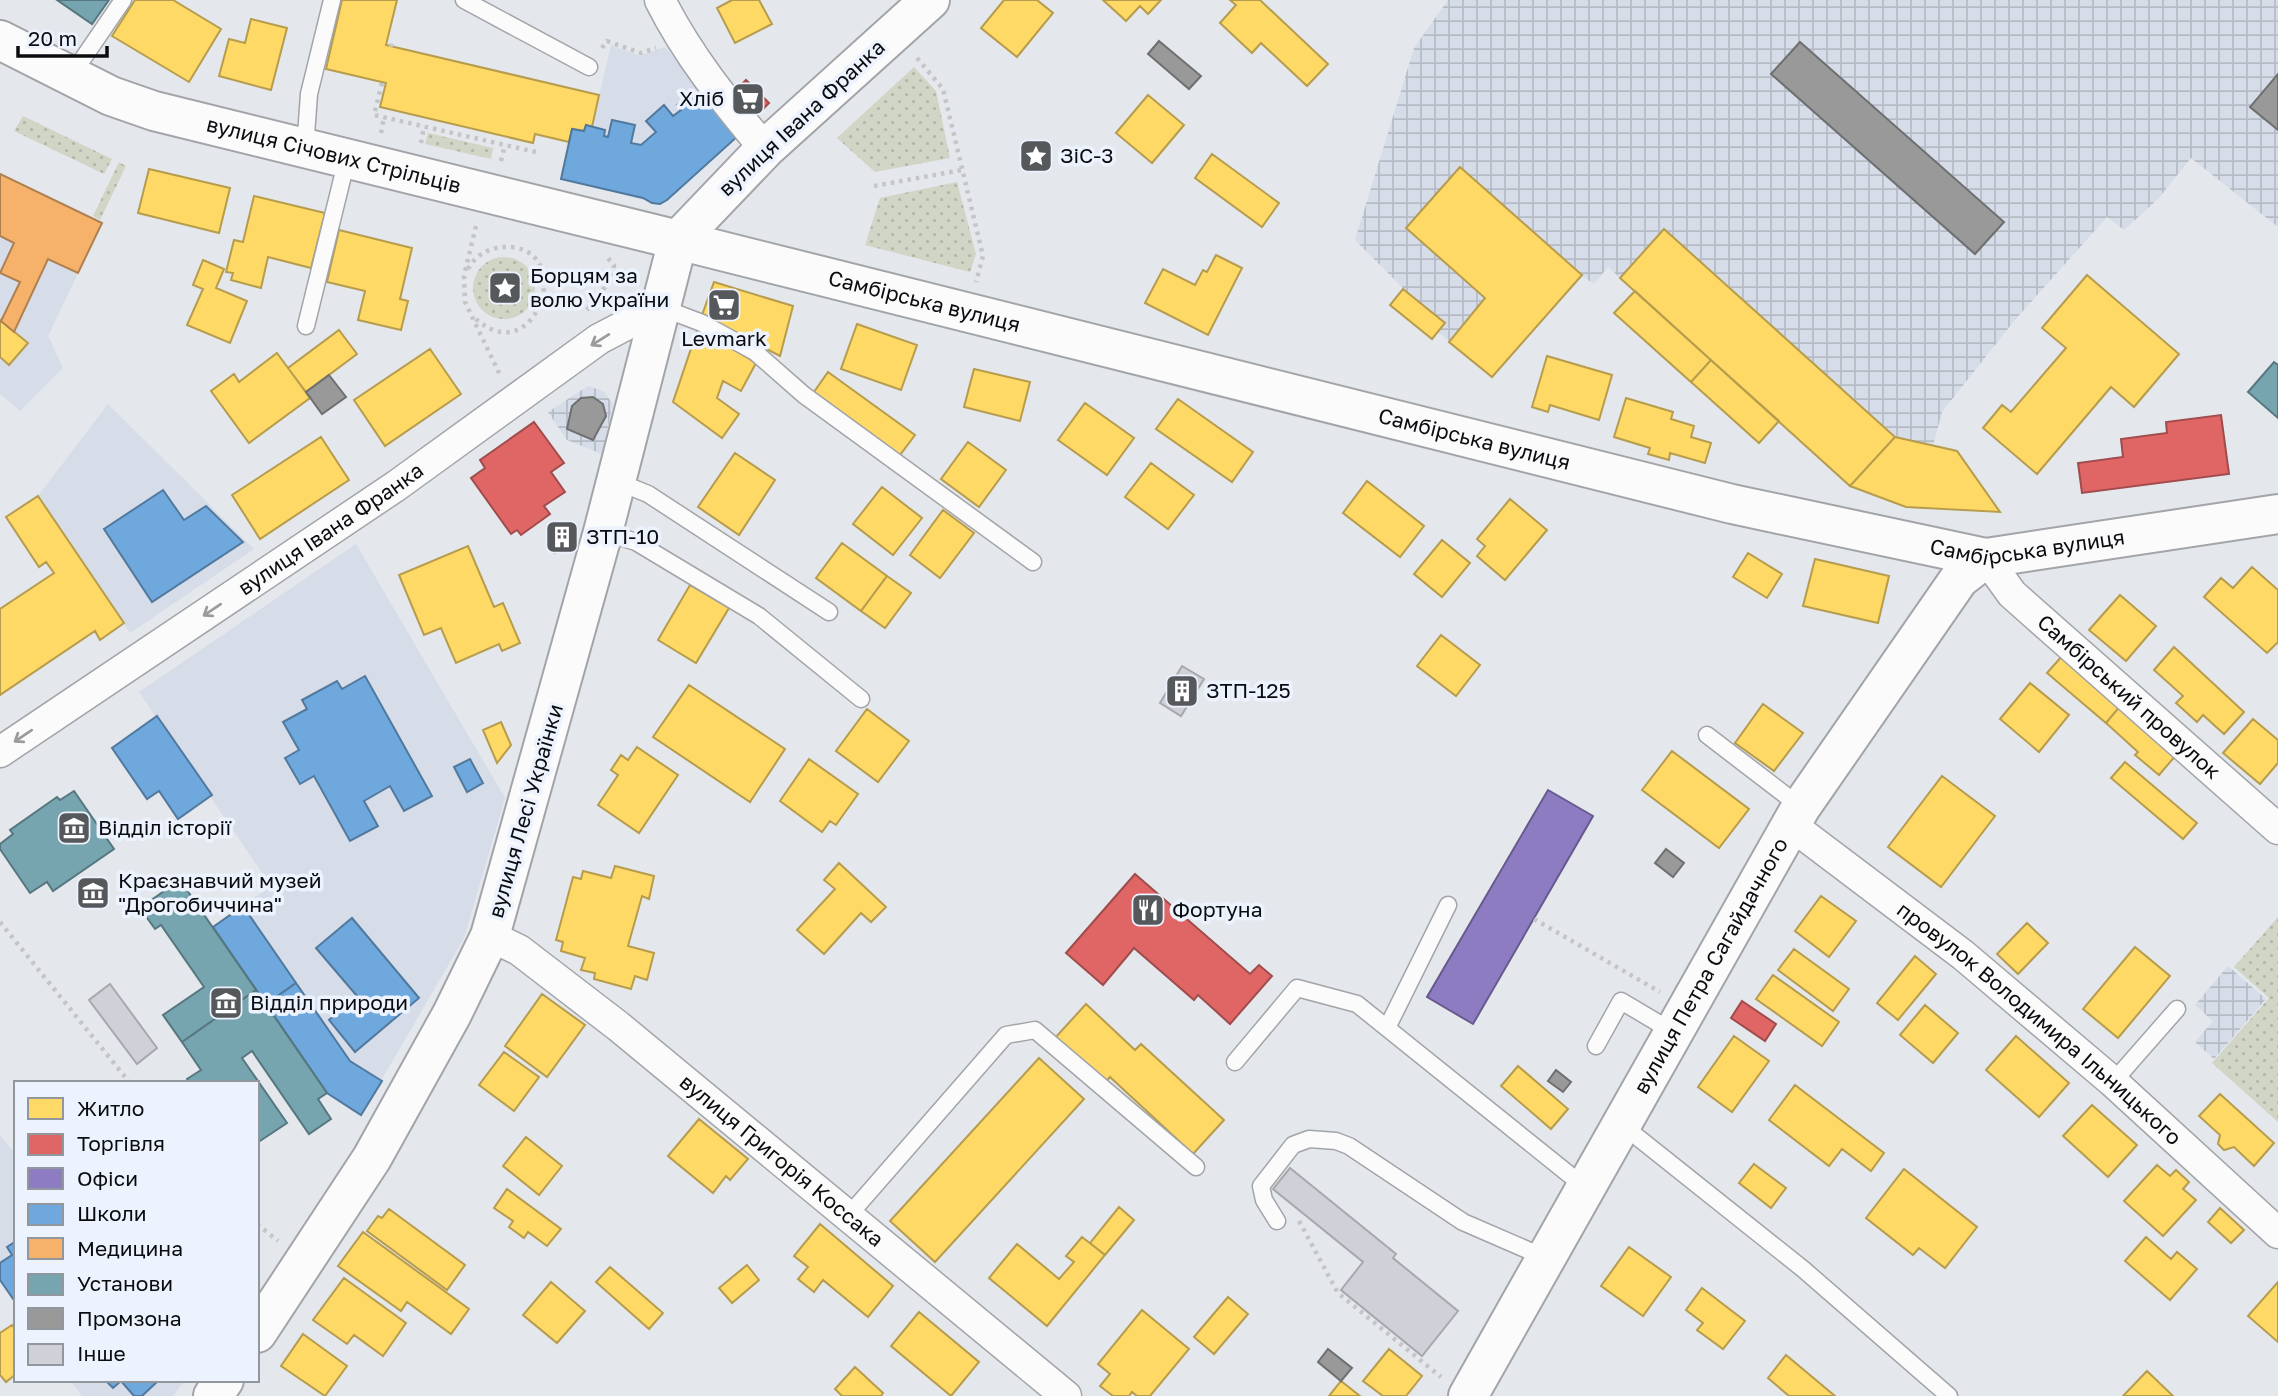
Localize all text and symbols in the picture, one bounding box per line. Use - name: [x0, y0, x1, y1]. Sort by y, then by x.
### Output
- scale bar: [18, 14, 107, 58]
- text: 20 m: [28, 25, 77, 51]
- street label: вулиця Івана Франка: [713, 33, 890, 201]
- supermarket icon: Хліб: [729, 80, 767, 118]
- place label: Хліб: [679, 85, 724, 111]
- street label: вулиця Січових Стрільців: [204, 110, 464, 198]
- place icon: ЗіС-3: [1017, 137, 1055, 175]
- place label: ЗіС-3: [1060, 142, 1114, 168]
- place label: Борцям за волю України: [530, 262, 669, 312]
- street label: Самбірська вулиця: [826, 264, 1023, 337]
- place icon: Борцям за волю України: [486, 269, 524, 307]
- supermarket icon: Levmark: [705, 286, 743, 324]
- place label: Levmark: [681, 325, 767, 351]
- one-way arrow: [591, 332, 610, 347]
- street label: Самбірська вулиця: [1376, 402, 1573, 475]
- street label: вулиця Івана Франка: [233, 456, 428, 600]
- building icon: ЗТП-10: [543, 518, 581, 556]
- place label: ЗТП-10: [586, 523, 659, 549]
- street label: Самбірська вулиця: [1928, 523, 2126, 570]
- one-way arrow: [203, 603, 223, 617]
- street label: Самбірський провулок: [2032, 608, 2226, 784]
- building icon: ЗТП-125: [1163, 672, 1201, 710]
- place label: ЗТП-125: [1206, 677, 1291, 703]
- street label: вулиця Лесі Українки: [482, 701, 568, 921]
- one-way arrow: [14, 729, 34, 743]
- museum icon: Відділ історії: [55, 809, 93, 847]
- place label: Відділ історії: [98, 814, 232, 840]
- street label: вулиця Петра Сагайдачного: [1627, 833, 1793, 1098]
- place label: Краєзнавчий музей "Дрогобиччина": [118, 867, 322, 917]
- museum icon: Краєзнавчий музей "Дрогобиччина": [74, 874, 112, 912]
- restaurant icon: Фортуна: [1129, 891, 1167, 929]
- place label: Фортуна: [1172, 896, 1263, 922]
- street label: провулок Володимира Ільницького: [1892, 896, 2187, 1150]
- museum icon: Відділ природи: [207, 984, 245, 1022]
- place label: Відділ природи: [250, 989, 408, 1015]
- street label: вулиця Григорія Коссака: [675, 1068, 889, 1252]
- legend: [14, 1081, 259, 1382]
- text: Житло: [77, 1095, 144, 1121]
- text: Торгівля: [77, 1130, 165, 1156]
- text: Офіси: [77, 1165, 138, 1191]
- text: Школи: [77, 1200, 147, 1226]
- text: Медицина: [77, 1235, 183, 1261]
- text: Установи: [77, 1270, 173, 1296]
- text: Промзона: [77, 1305, 182, 1331]
- text: Інше: [77, 1340, 126, 1366]

